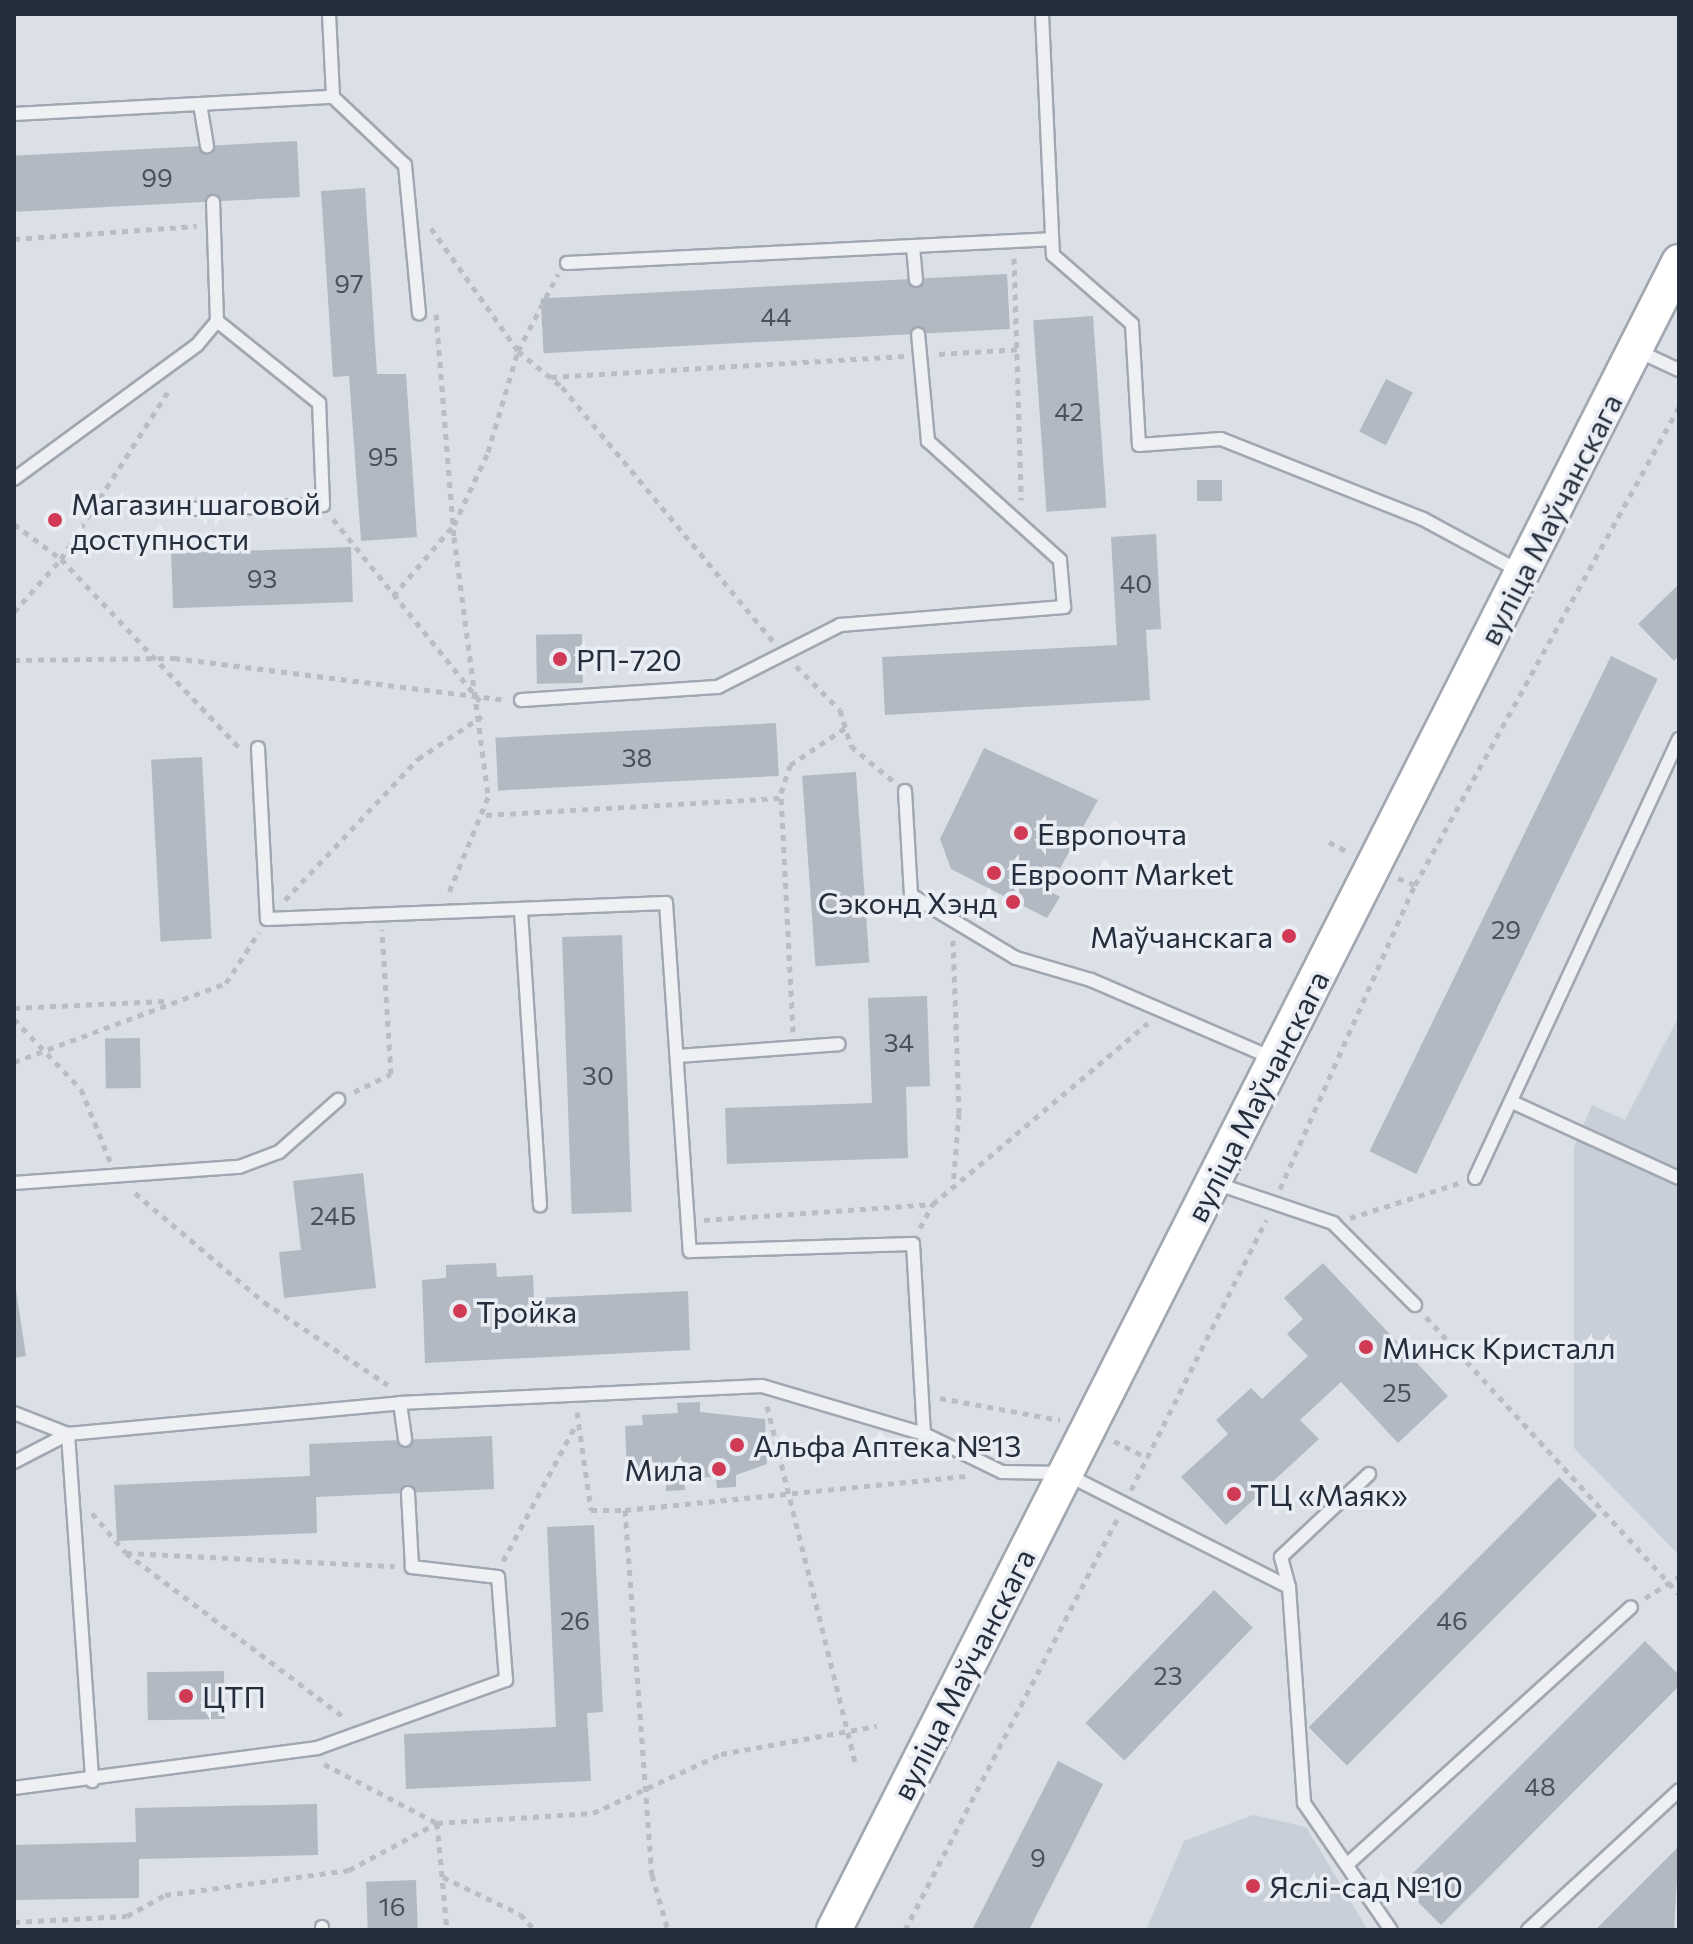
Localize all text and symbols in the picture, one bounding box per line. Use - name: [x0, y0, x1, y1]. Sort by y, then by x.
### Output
- house number: 99: [141, 161, 173, 193]
- house number: 97: [334, 267, 364, 299]
- house number: 44: [760, 300, 792, 332]
- street label: вуліца Маўчанскага: [1471, 387, 1629, 651]
- house number: 42: [1054, 395, 1084, 427]
- house number: 95: [368, 440, 398, 472]
- place label: Магазин шаговой доступности: [71, 485, 321, 556]
- marker: Магазин шаговой доступности: [46, 511, 64, 529]
- house number: 93: [247, 562, 277, 594]
- house number: 40: [1120, 567, 1152, 599]
- place label: РП-720: [576, 641, 682, 677]
- marker: РП-720: [551, 650, 569, 668]
- house number: 38: [622, 741, 652, 773]
- place label: Европочта: [1037, 815, 1187, 851]
- marker: Европочта: [1012, 824, 1030, 842]
- place label: Евроопт Market: [1010, 855, 1234, 891]
- marker: Евроопт Market: [985, 864, 1003, 882]
- place label: Сэконд Хэнд: [818, 884, 997, 920]
- marker: Сэконд Хэнд: [1004, 893, 1022, 911]
- house number: 29: [1491, 913, 1521, 945]
- place label: Маўчанскага: [1090, 918, 1273, 954]
- marker: Маўчанскага: [1280, 927, 1298, 945]
- street label: вуліца Маўчанскага: [1178, 964, 1336, 1228]
- house number: 34: [884, 1026, 914, 1058]
- house number: 30: [582, 1059, 614, 1091]
- house number: 24Б: [310, 1199, 356, 1231]
- place label: Тройка: [476, 1293, 577, 1329]
- marker: Тройка: [451, 1302, 469, 1320]
- place label: Минск Кристалл: [1382, 1329, 1616, 1365]
- marker: Минск Кристалл: [1357, 1338, 1375, 1356]
- house number: 25: [1382, 1376, 1412, 1408]
- place label: Альфа Аптека №13: [753, 1427, 1021, 1463]
- marker: Альфа Аптека №13: [728, 1436, 746, 1454]
- place label: Мила: [624, 1451, 703, 1487]
- marker: Мила: [710, 1460, 728, 1478]
- place label: ТЦ «Маяк»: [1250, 1476, 1408, 1512]
- marker: ТЦ «Маяк»: [1225, 1485, 1243, 1503]
- street label: вуліца Маўчанскага: [884, 1542, 1042, 1806]
- house number: 26: [560, 1604, 590, 1636]
- house number: 46: [1436, 1604, 1468, 1636]
- house number: 23: [1153, 1659, 1183, 1691]
- place label: ЦТП: [202, 1678, 266, 1714]
- marker: ЦТП: [177, 1687, 195, 1705]
- house number: 48: [1524, 1770, 1556, 1802]
- house number: 9: [1030, 1841, 1046, 1873]
- place label: Яслі-сад №10: [1269, 1868, 1463, 1904]
- marker: Яслі-сад №10: [1244, 1877, 1262, 1895]
- house number: 16: [379, 1890, 405, 1922]

